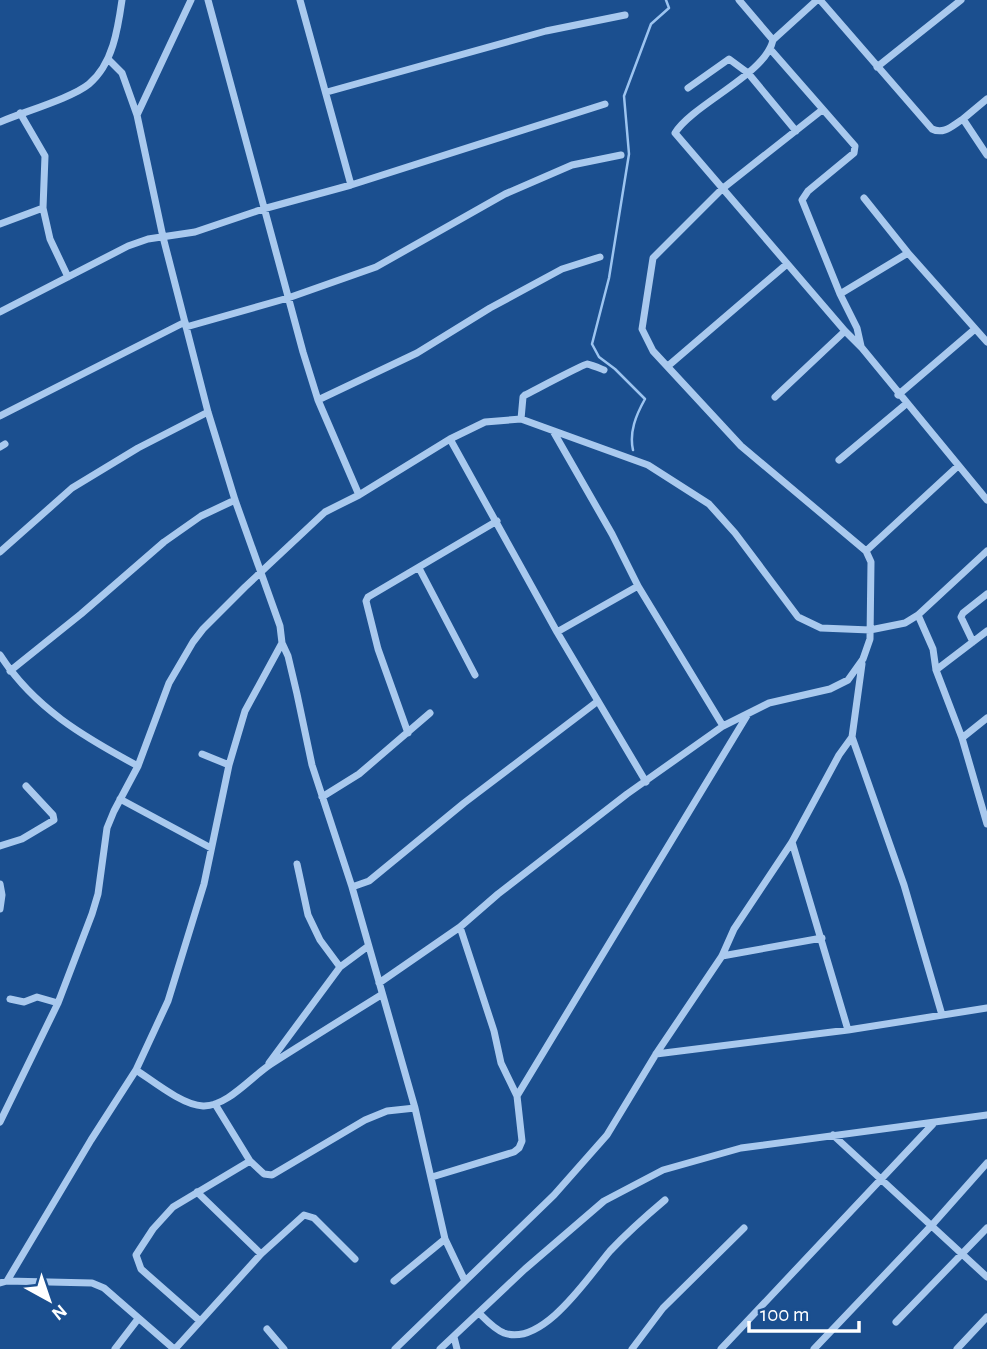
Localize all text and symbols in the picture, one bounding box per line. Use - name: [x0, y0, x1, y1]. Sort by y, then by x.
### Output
- north arrow: [14, 1265, 84, 1335]
- scale bar: [749, 1290, 859, 1334]
- text: N: [48, 1300, 70, 1323]
- text: 100 m: [760, 1304, 810, 1325]

